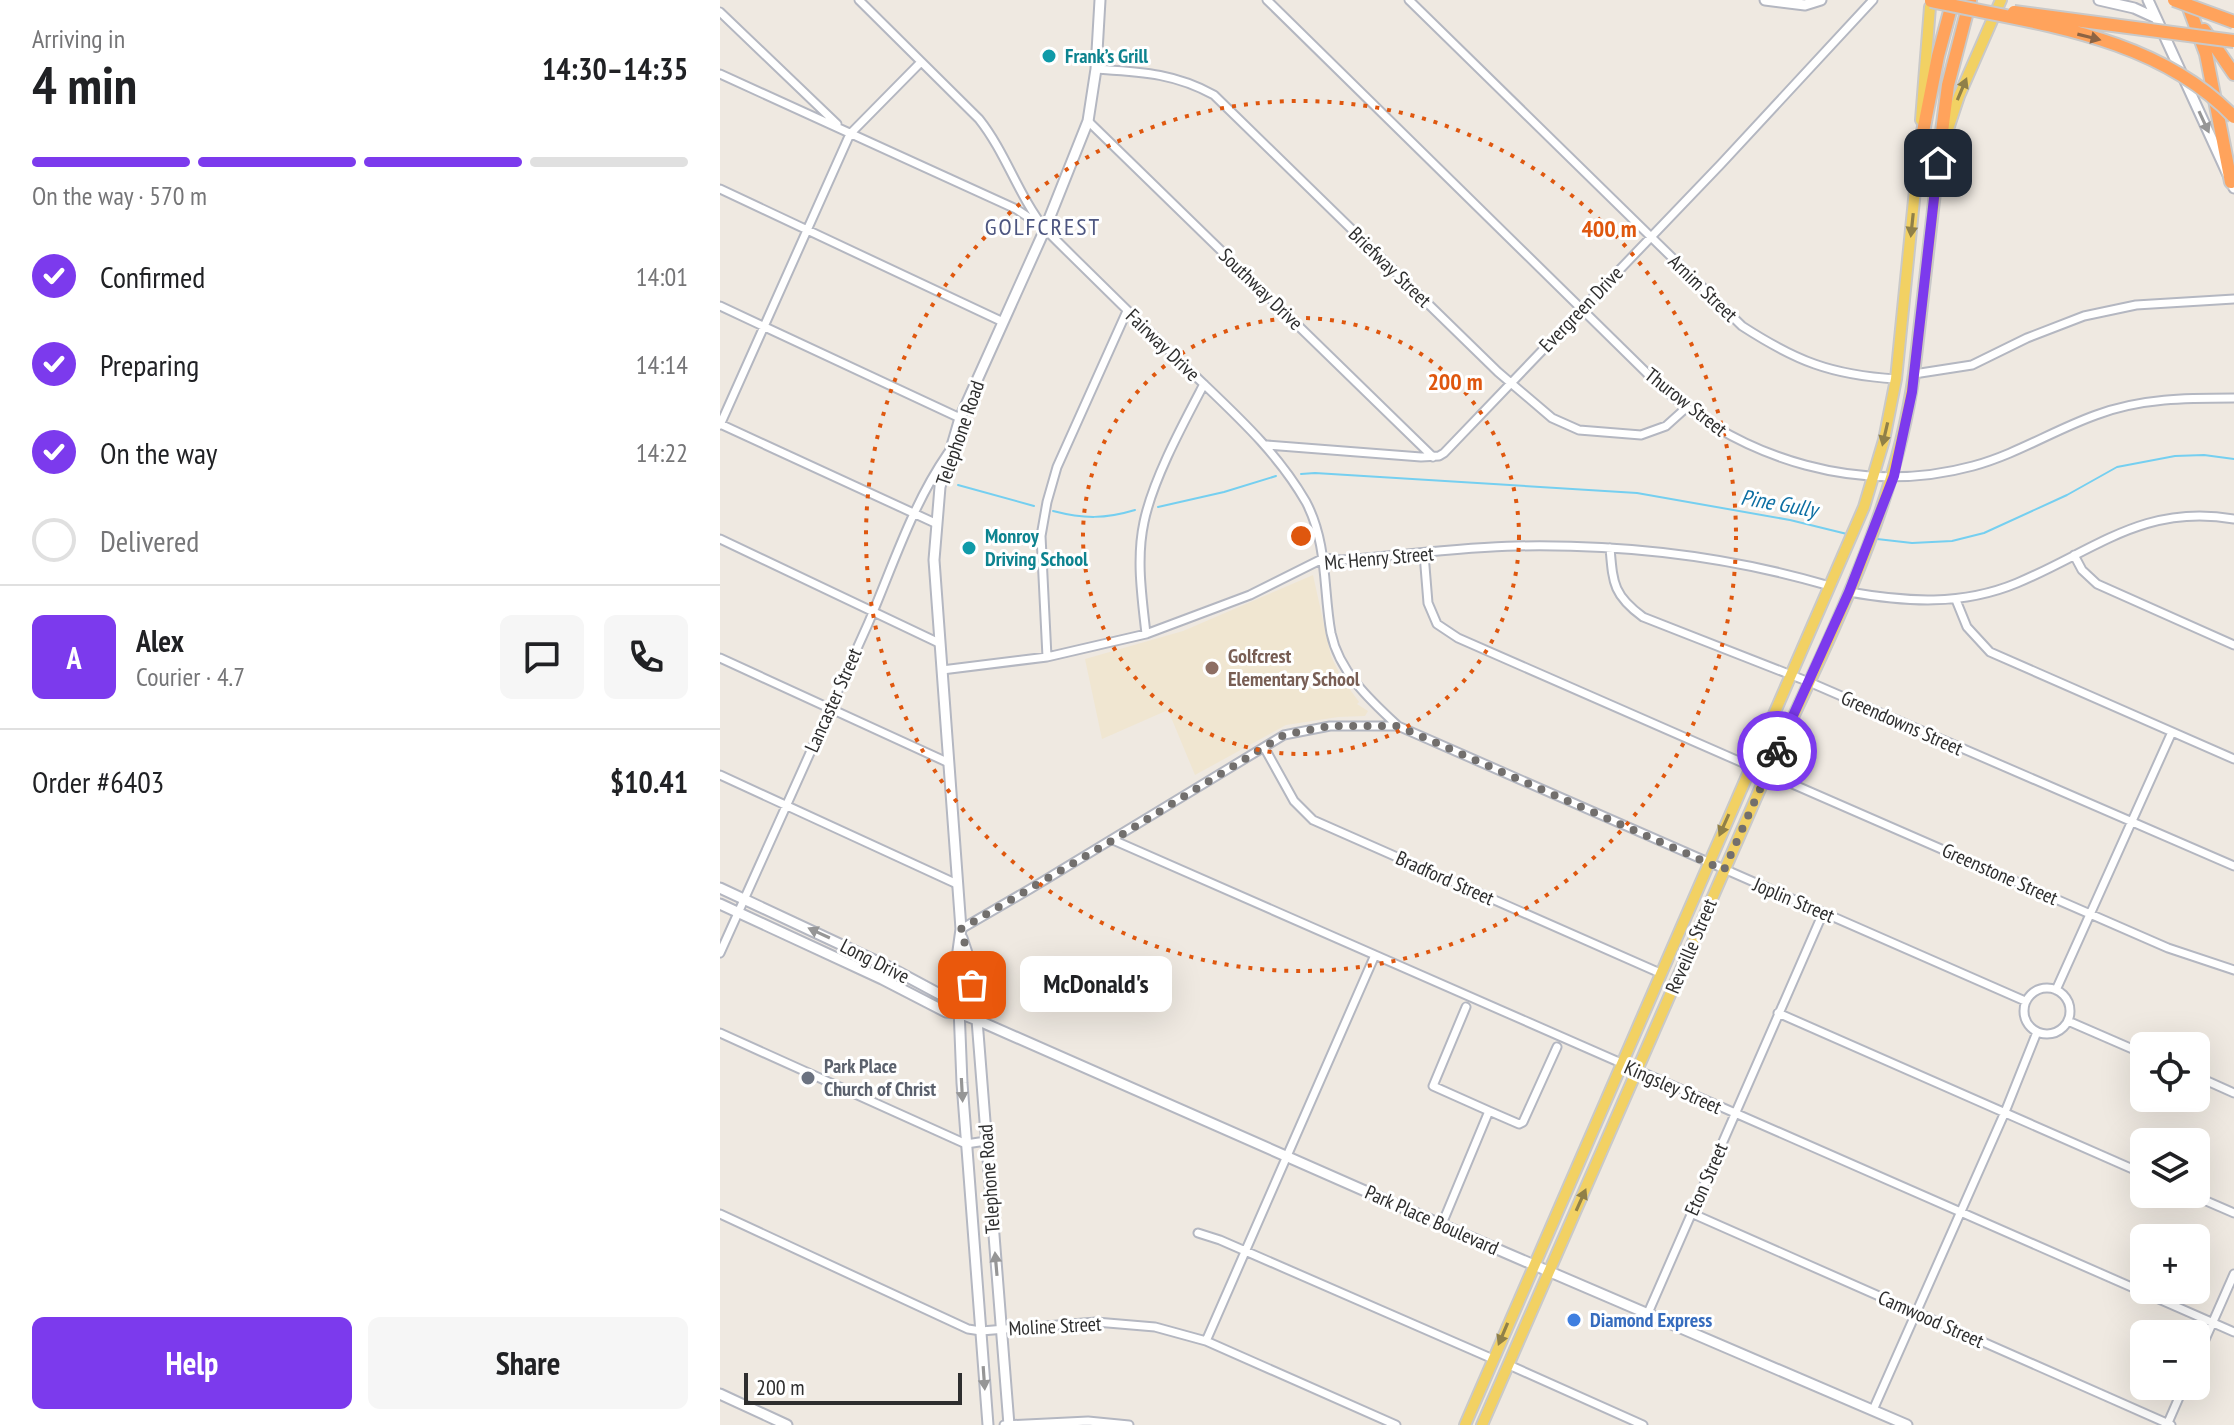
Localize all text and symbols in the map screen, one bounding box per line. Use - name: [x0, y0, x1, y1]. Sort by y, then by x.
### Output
- text: Arriving in: [32, 22, 125, 55]
- one-way arrow: [2076, 31, 2101, 43]
- place label: Frank’s Grill: [1065, 43, 1148, 69]
- marker: Frank’s Grill: [1040, 47, 1058, 65]
- text: 14:30–14:35: [542, 49, 688, 88]
- text: 4 min: [32, 51, 137, 118]
- one-way arrow: [1956, 78, 1969, 101]
- one-way arrow: [2197, 110, 2211, 133]
- pin: [1904, 129, 1972, 197]
- icon: home: [1916, 141, 1960, 185]
- text: On the way · 570 m: [32, 179, 207, 212]
- district label: GOLFCREST: [985, 211, 1101, 242]
- text: 400 m: [1581, 213, 1637, 244]
- one-way arrow: [1905, 213, 1918, 238]
- street label: Briefway Street: [1343, 221, 1437, 313]
- street label: Southway Drive: [1213, 242, 1309, 336]
- street label: Arnim Street: [1663, 249, 1744, 328]
- icon: check: [32, 254, 76, 298]
- text: Confirmed: [100, 257, 205, 296]
- text: 14:01: [636, 260, 688, 293]
- street label: Evergreen Drive: [1533, 260, 1629, 358]
- street label: Fairway Drive: [1120, 303, 1206, 387]
- icon: check: [32, 342, 76, 386]
- text: Preparing: [100, 345, 199, 384]
- text: 14:14: [636, 348, 688, 381]
- street label: Thurow Street: [1640, 362, 1733, 443]
- text: 200 m: [1427, 366, 1483, 397]
- street label: Telephone Road: [930, 377, 990, 489]
- one-way arrow: [1878, 422, 1891, 447]
- icon: check: [32, 430, 76, 474]
- text: On the way: [100, 433, 217, 472]
- text: 14:22: [636, 436, 688, 469]
- water label: Pine Gully: [1739, 483, 1822, 524]
- text: Delivered: [100, 521, 199, 560]
- centre of rings: [1287, 522, 1315, 550]
- place label: Monroy Driving School: [985, 523, 1088, 572]
- marker: Monroy Driving School: [960, 539, 978, 557]
- street label: Mc Henry Street: [1323, 540, 1435, 576]
- button: chat: [500, 615, 584, 699]
- button: phone: [604, 615, 688, 699]
- text: Alex: [136, 621, 184, 660]
- text: A: [66, 638, 82, 677]
- street label: Lancaster Street: [798, 643, 868, 756]
- place label: Golfcrest Elementary School: [1228, 643, 1360, 692]
- marker: Golfcrest Elementary School: [1203, 659, 1221, 677]
- text: Courier · 4.7: [136, 660, 245, 693]
- street label: Greendowns Street: [1837, 685, 1967, 762]
- courier: [1737, 711, 1817, 791]
- icon: bike: [1755, 729, 1799, 773]
- text: Order #6403: [32, 762, 164, 801]
- text: $10.41: [610, 762, 688, 801]
- one-way arrow: [1718, 813, 1731, 837]
- street label: Greenstone Street: [1938, 837, 2062, 911]
- street label: Bradford Street: [1392, 845, 1499, 911]
- street label: Joplin Street: [1749, 871, 1839, 929]
- street label: Reveille Street: [1659, 894, 1723, 997]
- one-way arrow: [807, 927, 831, 940]
- street label: Long Drive: [836, 933, 914, 989]
- pin: [938, 951, 1006, 1019]
- callout: McDonald's: [1020, 957, 1172, 1013]
- icon: bag: [950, 963, 994, 1007]
- text: McDonald's: [1043, 967, 1149, 1000]
- map controls: [2130, 1032, 2210, 1400]
- button: locate: [2130, 1032, 2210, 1112]
- place label: Park Place Church of Christ: [824, 1053, 936, 1102]
- street label: Kingsley Street: [1620, 1054, 1726, 1120]
- marker: Park Place Church of Christ: [799, 1069, 817, 1087]
- one-way arrow: [956, 1078, 969, 1103]
- street label: Telephone Road: [972, 1123, 1006, 1235]
- button: layers: [2130, 1128, 2210, 1208]
- street label: Eton Street: [1678, 1138, 1734, 1219]
- street label: Park Place Boulevard: [1361, 1179, 1503, 1261]
- one-way arrow: [1574, 1188, 1587, 1212]
- button: +: [2130, 1224, 2210, 1304]
- one-way arrow: [989, 1251, 1002, 1276]
- street label: Camwood Street: [1874, 1284, 1988, 1354]
- place label: Diamond Express: [1590, 1307, 1712, 1333]
- street label: Moline Street: [1008, 1311, 1103, 1341]
- marker: Diamond Express: [1565, 1311, 1583, 1329]
- button: Help: [32, 1317, 352, 1409]
- button: Share: [368, 1317, 688, 1409]
- button: −: [2130, 1320, 2210, 1400]
- one-way arrow: [1497, 1323, 1510, 1346]
- one-way arrow: [978, 1366, 991, 1391]
- scale bar: [744, 1369, 962, 1405]
- text: 200 m: [756, 1373, 805, 1401]

